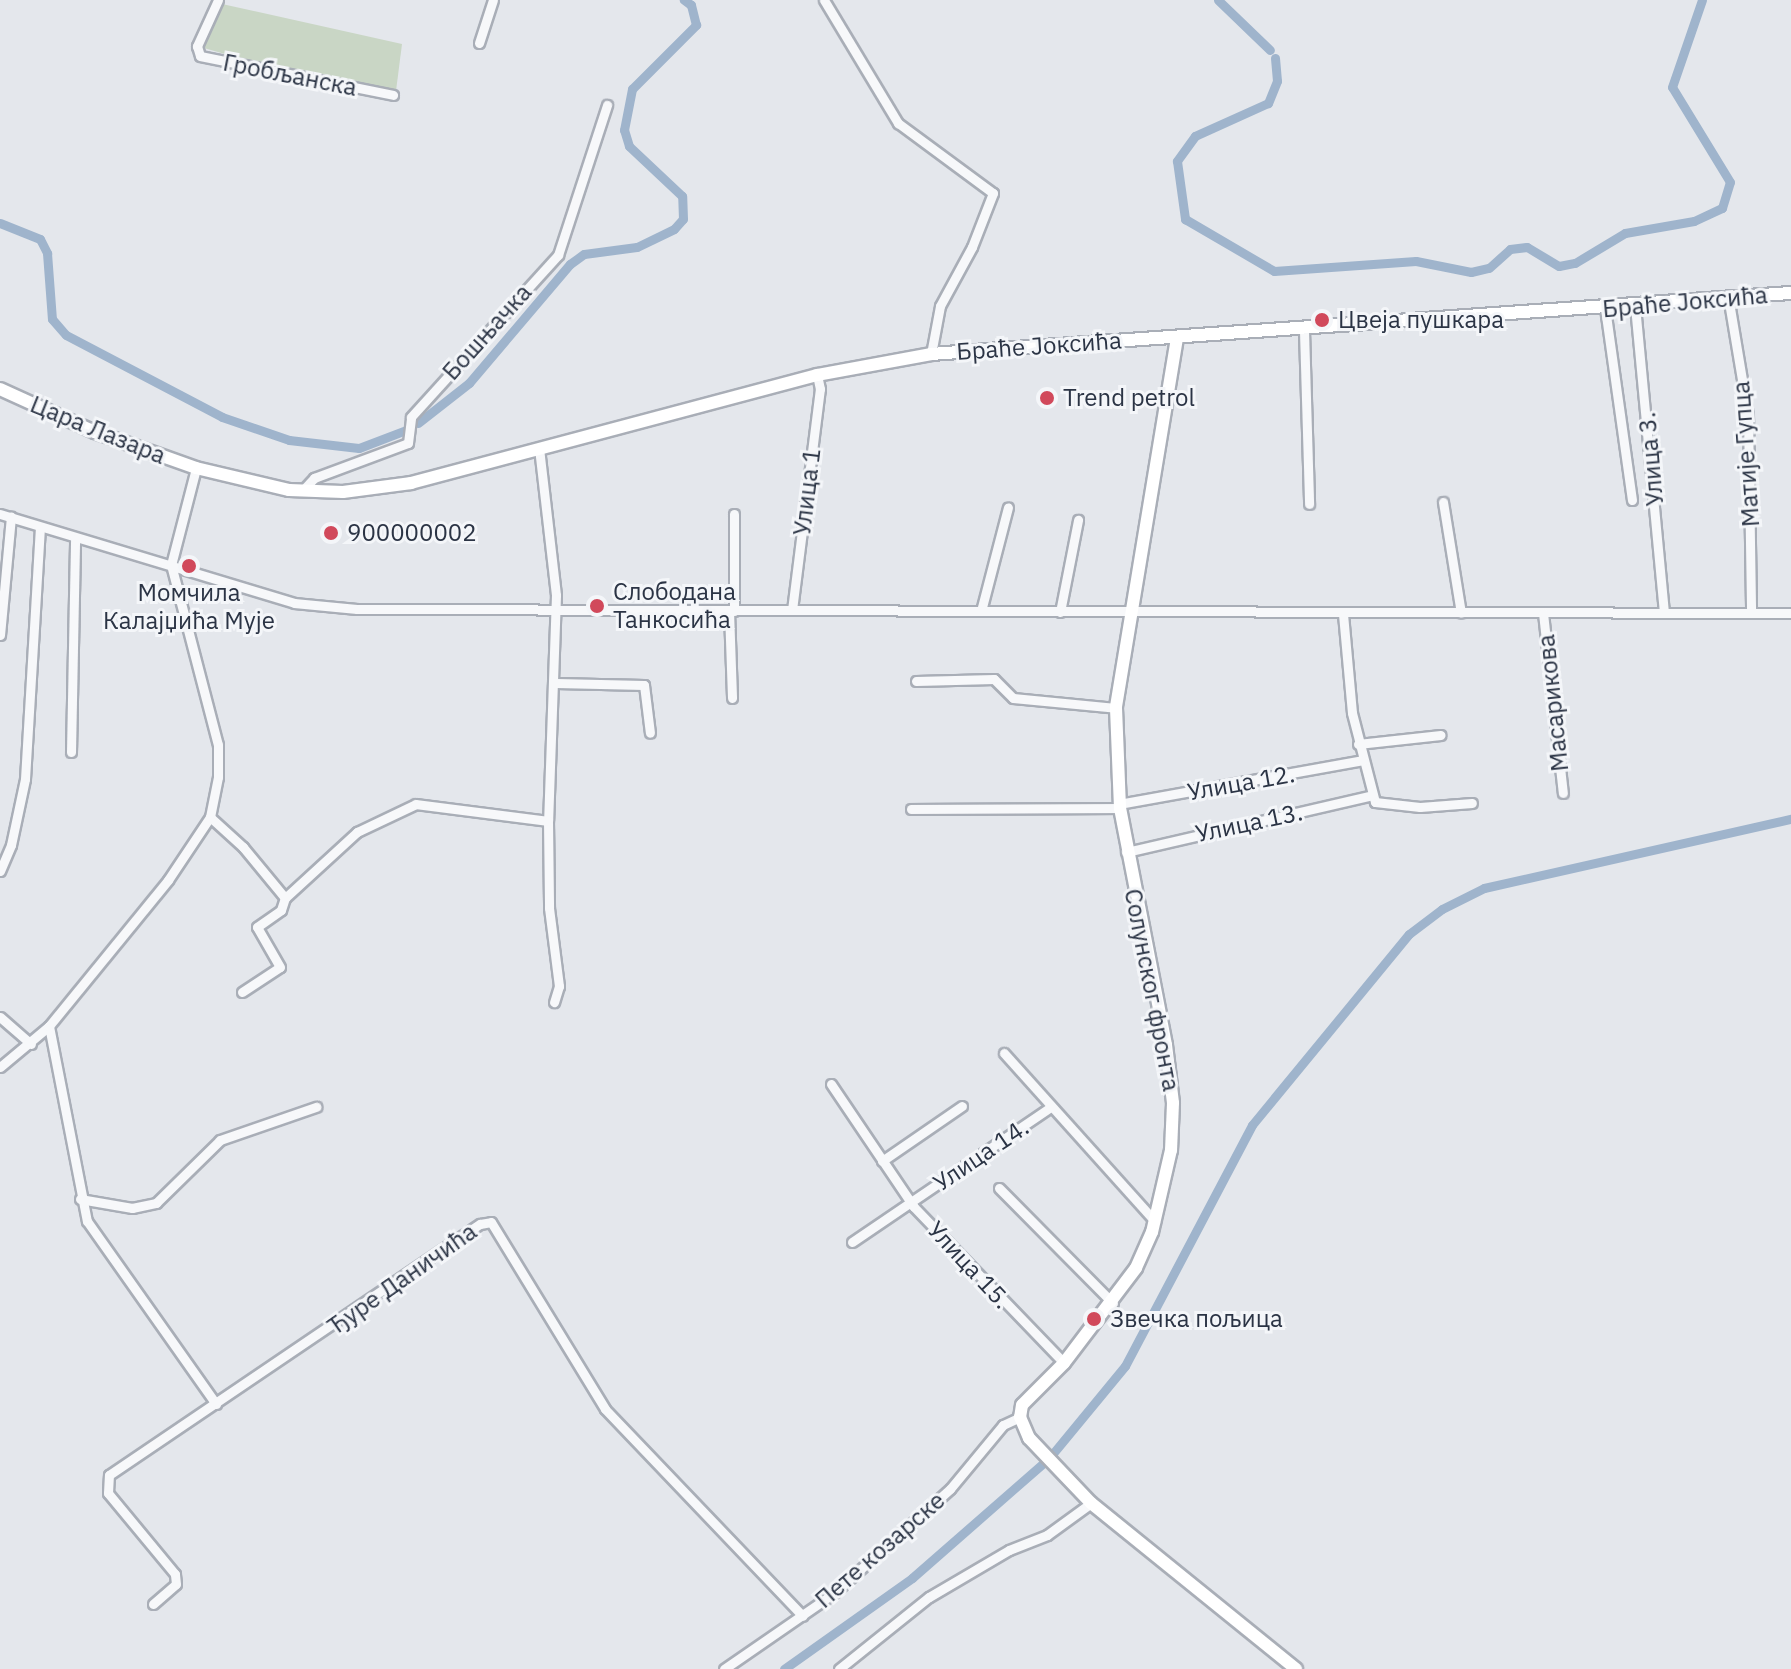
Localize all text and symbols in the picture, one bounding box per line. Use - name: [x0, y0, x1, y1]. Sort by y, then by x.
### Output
- street label: Гробљанска: [221, 48, 359, 102]
- street label: Бошњачка: [436, 278, 538, 386]
- street label: Браће Јоксића: [1601, 280, 1769, 324]
- place label: Цвеја пушкара: [1338, 306, 1504, 334]
- marker: Цвеја пушкара: [1313, 311, 1331, 329]
- street label: Браће Јоксића: [955, 326, 1123, 366]
- street label: Матије Гупца: [1727, 380, 1765, 528]
- place label: Trend petrol: [1063, 384, 1195, 412]
- marker: Trend petrol: [1038, 389, 1056, 407]
- street label: Цара Лазара: [26, 390, 170, 470]
- street label: Улица 3.: [1633, 411, 1669, 507]
- street label: Улица 1: [787, 447, 827, 537]
- place label: 900000002: [347, 519, 477, 547]
- marker: 900000002: [322, 524, 340, 542]
- marker: Момчила Калајџића Мује: [180, 557, 198, 575]
- place label: Слободана Танкосића: [613, 578, 736, 634]
- place label: Момчила Калајџића Мује: [103, 579, 275, 635]
- marker: Слободана Танкосића: [588, 597, 606, 615]
- street label: Масарикова: [1531, 633, 1575, 773]
- street label: Улица 12.: [1185, 759, 1297, 807]
- street label: Улица 13.: [1193, 798, 1305, 848]
- street label: Солунског фронта: [1118, 886, 1186, 1094]
- street label: Улица 14.: [928, 1113, 1034, 1197]
- street label: Улица 15.: [921, 1215, 1017, 1315]
- street label: Ђуре Даничића: [322, 1217, 482, 1341]
- place label: Звечка пољица: [1110, 1305, 1283, 1333]
- marker: Звечка пољица: [1085, 1310, 1103, 1328]
- street label: Пете козарске: [809, 1486, 951, 1614]

